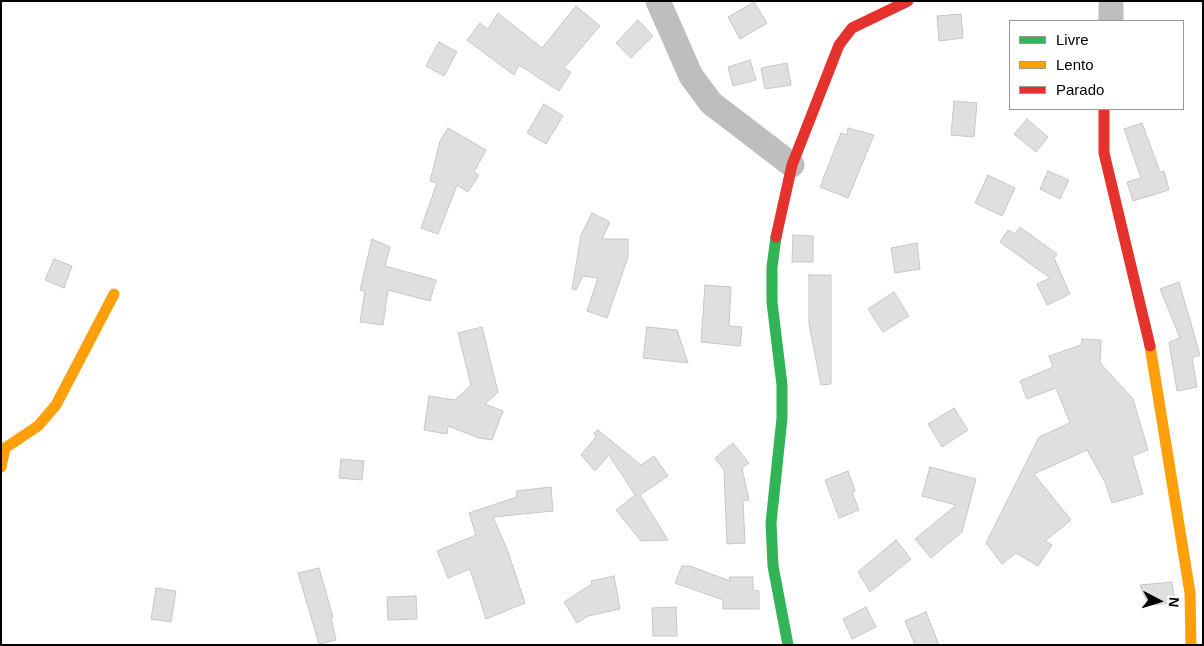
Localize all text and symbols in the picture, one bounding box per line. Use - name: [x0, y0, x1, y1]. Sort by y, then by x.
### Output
- legend: [1009, 20, 1184, 110]
- text: Livre: [1056, 31, 1089, 48]
- text: Lento: [1056, 56, 1094, 73]
- text: Parado: [1056, 81, 1104, 98]
- north arrow: [1134, 576, 1184, 626]
- text: N: [1166, 597, 1182, 608]

